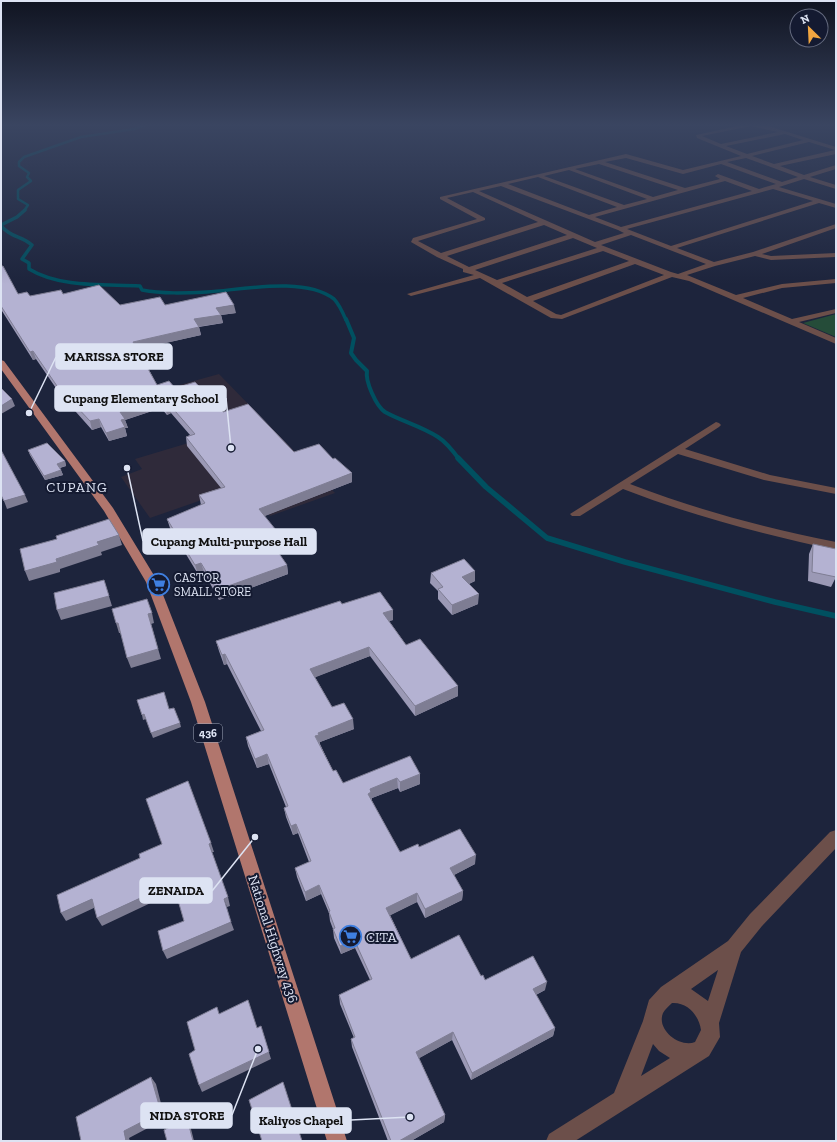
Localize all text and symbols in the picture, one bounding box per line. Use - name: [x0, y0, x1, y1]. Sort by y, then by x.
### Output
- north arrow: [789, 8, 829, 48]
- text: N: [799, 11, 812, 27]
- callout: MARISSA STORE: [56, 344, 172, 369]
- text: MARISSA STORE: [64, 349, 164, 364]
- callout: Cupang Elementary School: [55, 386, 226, 411]
- text: Cupang Elementary School: [63, 391, 219, 406]
- district label: CUPANG: [46, 479, 108, 496]
- callout: Cupang Multi-purpose Hall: [143, 529, 316, 554]
- text: Cupang Multi-purpose Hall: [151, 534, 308, 549]
- place label: CASTOR SMALL STORE: [174, 571, 251, 599]
- supermarket icon: CASTOR SMALL STORE: [145, 572, 171, 598]
- road number: 436: [194, 724, 222, 742]
- street label: National Highway 436: [244, 873, 302, 1005]
- callout: ZENAIDA: [140, 878, 212, 903]
- text: ZENAIDA: [148, 883, 204, 898]
- supermarket icon: CITA: [338, 924, 364, 950]
- place label: CITA: [366, 929, 397, 946]
- callout: NIDA STORE: [141, 1103, 232, 1128]
- text: NIDA STORE: [150, 1108, 225, 1123]
- callout: Kaliyos Chapel: [251, 1108, 351, 1133]
- text: Kaliyos Chapel: [259, 1113, 344, 1128]

